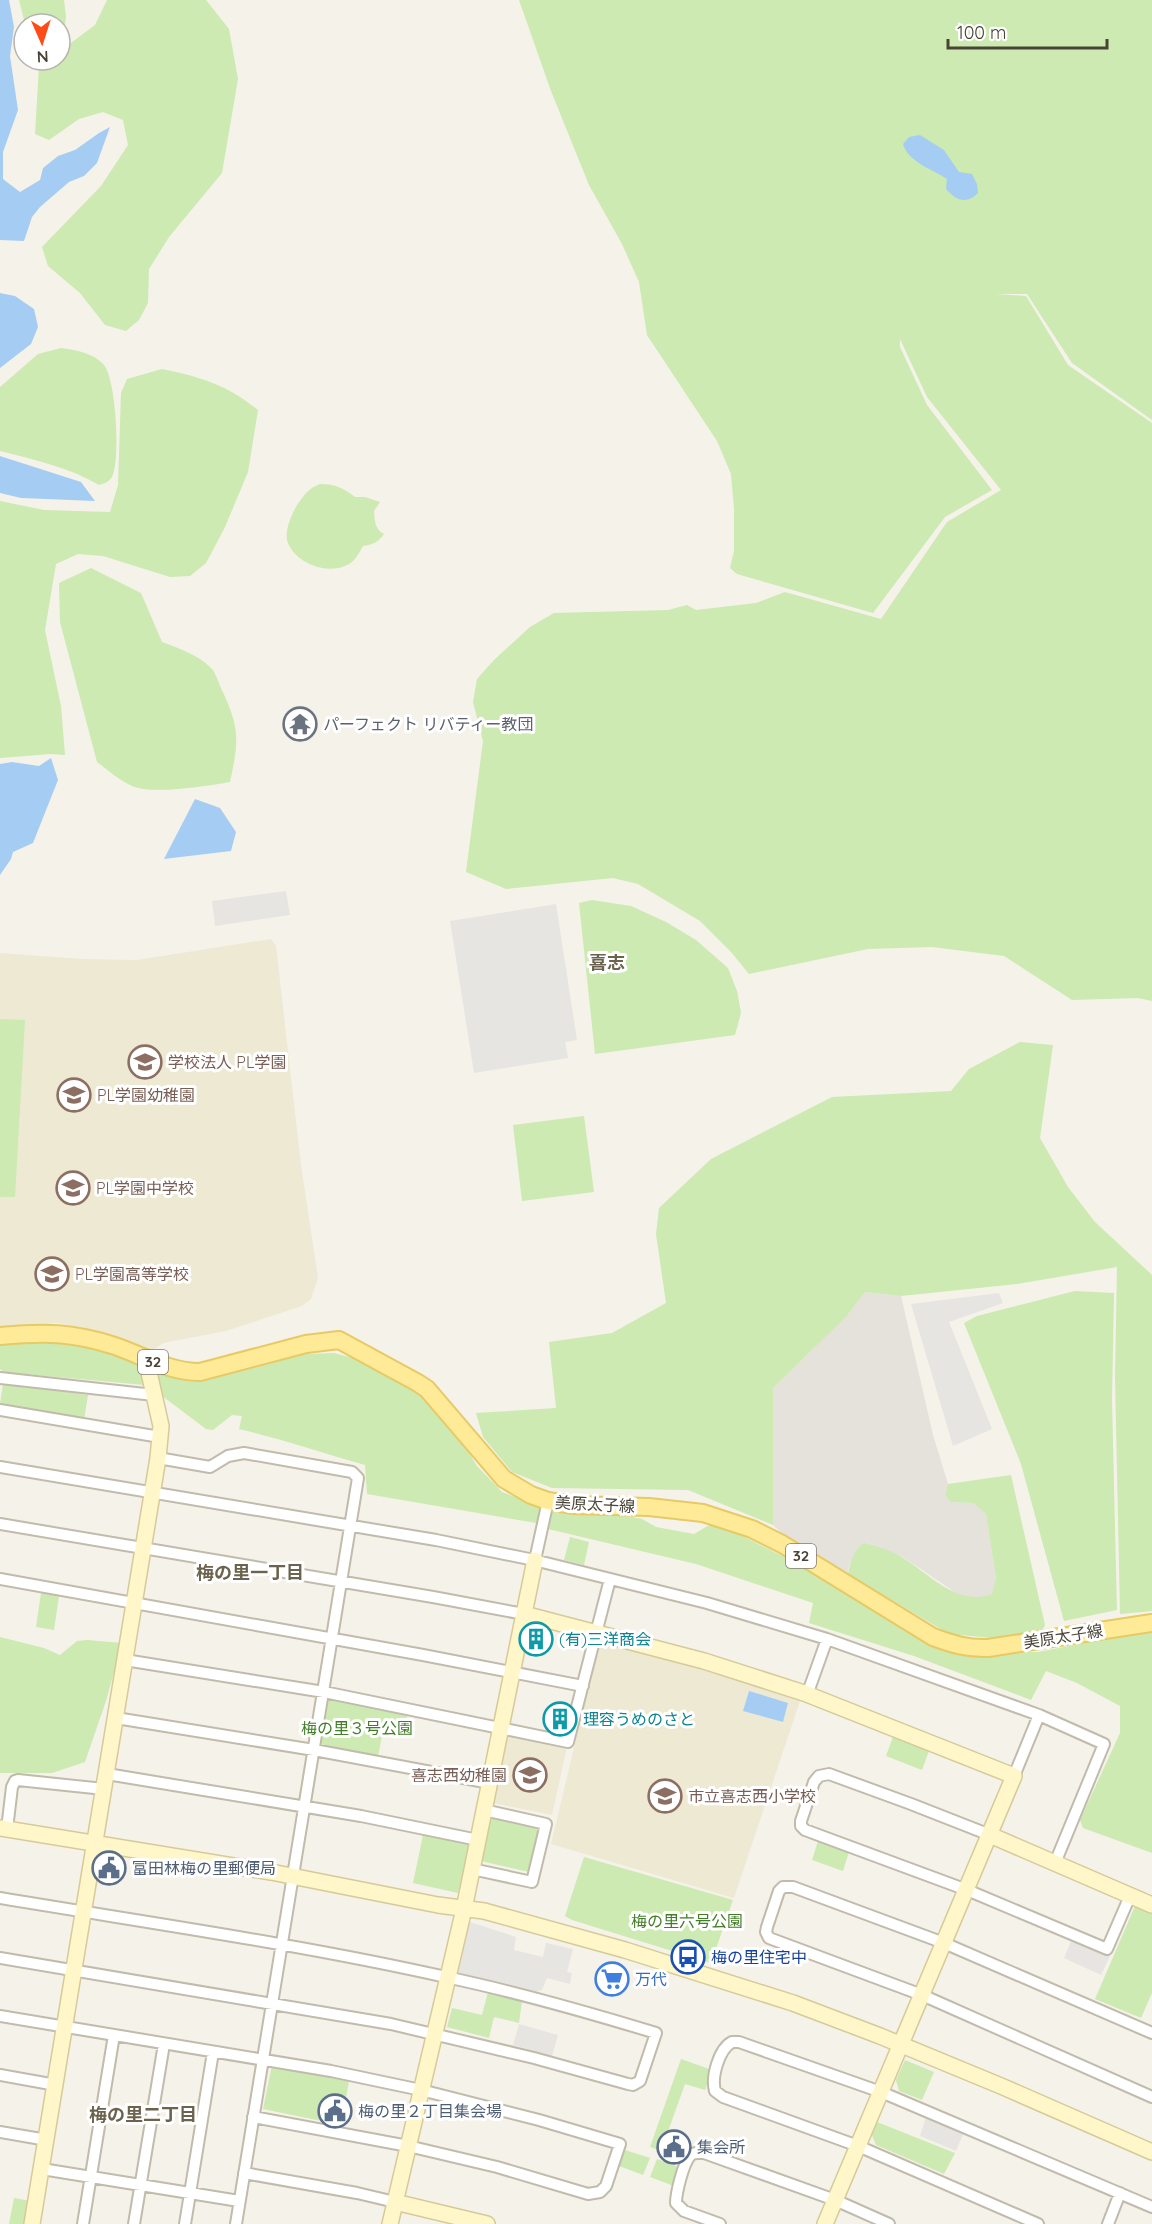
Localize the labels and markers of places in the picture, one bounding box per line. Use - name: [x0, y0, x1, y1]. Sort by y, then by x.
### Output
- temple icon: パーフェクト リバティー教団: [282, 706, 318, 742]
- place label: パーフェクト リバティー教団: [323, 714, 533, 734]
- school or university icon: 学校法人 PL学園: [127, 1044, 163, 1080]
- place label: 学校法人 PL学園: [168, 1052, 286, 1072]
- school or university icon: PL学園幼稚園: [56, 1077, 92, 1113]
- place label: PL学園幼稚園: [97, 1085, 195, 1105]
- school or university icon: PL学園中学校: [55, 1170, 91, 1206]
- place label: PL学園中学校: [96, 1178, 194, 1198]
- school or university icon: PL学園高等学校: [34, 1256, 70, 1292]
- place label: PL学園高等学校: [75, 1264, 189, 1284]
- building icon: (有)三洋商会: [518, 1621, 554, 1657]
- place label: (有)三洋商会: [559, 1629, 651, 1649]
- building icon: 理容うめのさと: [542, 1701, 578, 1737]
- place label: 理容うめのさと: [583, 1709, 695, 1729]
- school or university icon: 喜志西幼稚園: [512, 1757, 548, 1793]
- place label: 喜志西幼稚園: [411, 1765, 507, 1785]
- school or university icon: 市立喜志西小学校: [647, 1778, 683, 1814]
- place label: 市立喜志西小学校: [688, 1786, 816, 1806]
- public building icon: 富田林梅の里郵便局: [91, 1850, 127, 1886]
- place label: 富田林梅の里郵便局: [132, 1858, 276, 1878]
- bus stop icon: 梅の里住宅中: [670, 1939, 706, 1975]
- place label: 梅の里住宅中: [711, 1947, 807, 1967]
- supermarket icon: 万代: [594, 1961, 630, 1997]
- place label: 万代: [635, 1969, 667, 1989]
- public building icon: 梅の里２丁目集会場: [317, 2093, 353, 2129]
- place label: 梅の里２丁目集会場: [358, 2101, 502, 2121]
- public building icon: 集会所: [656, 2129, 692, 2165]
- place label: 集会所: [697, 2137, 745, 2157]

